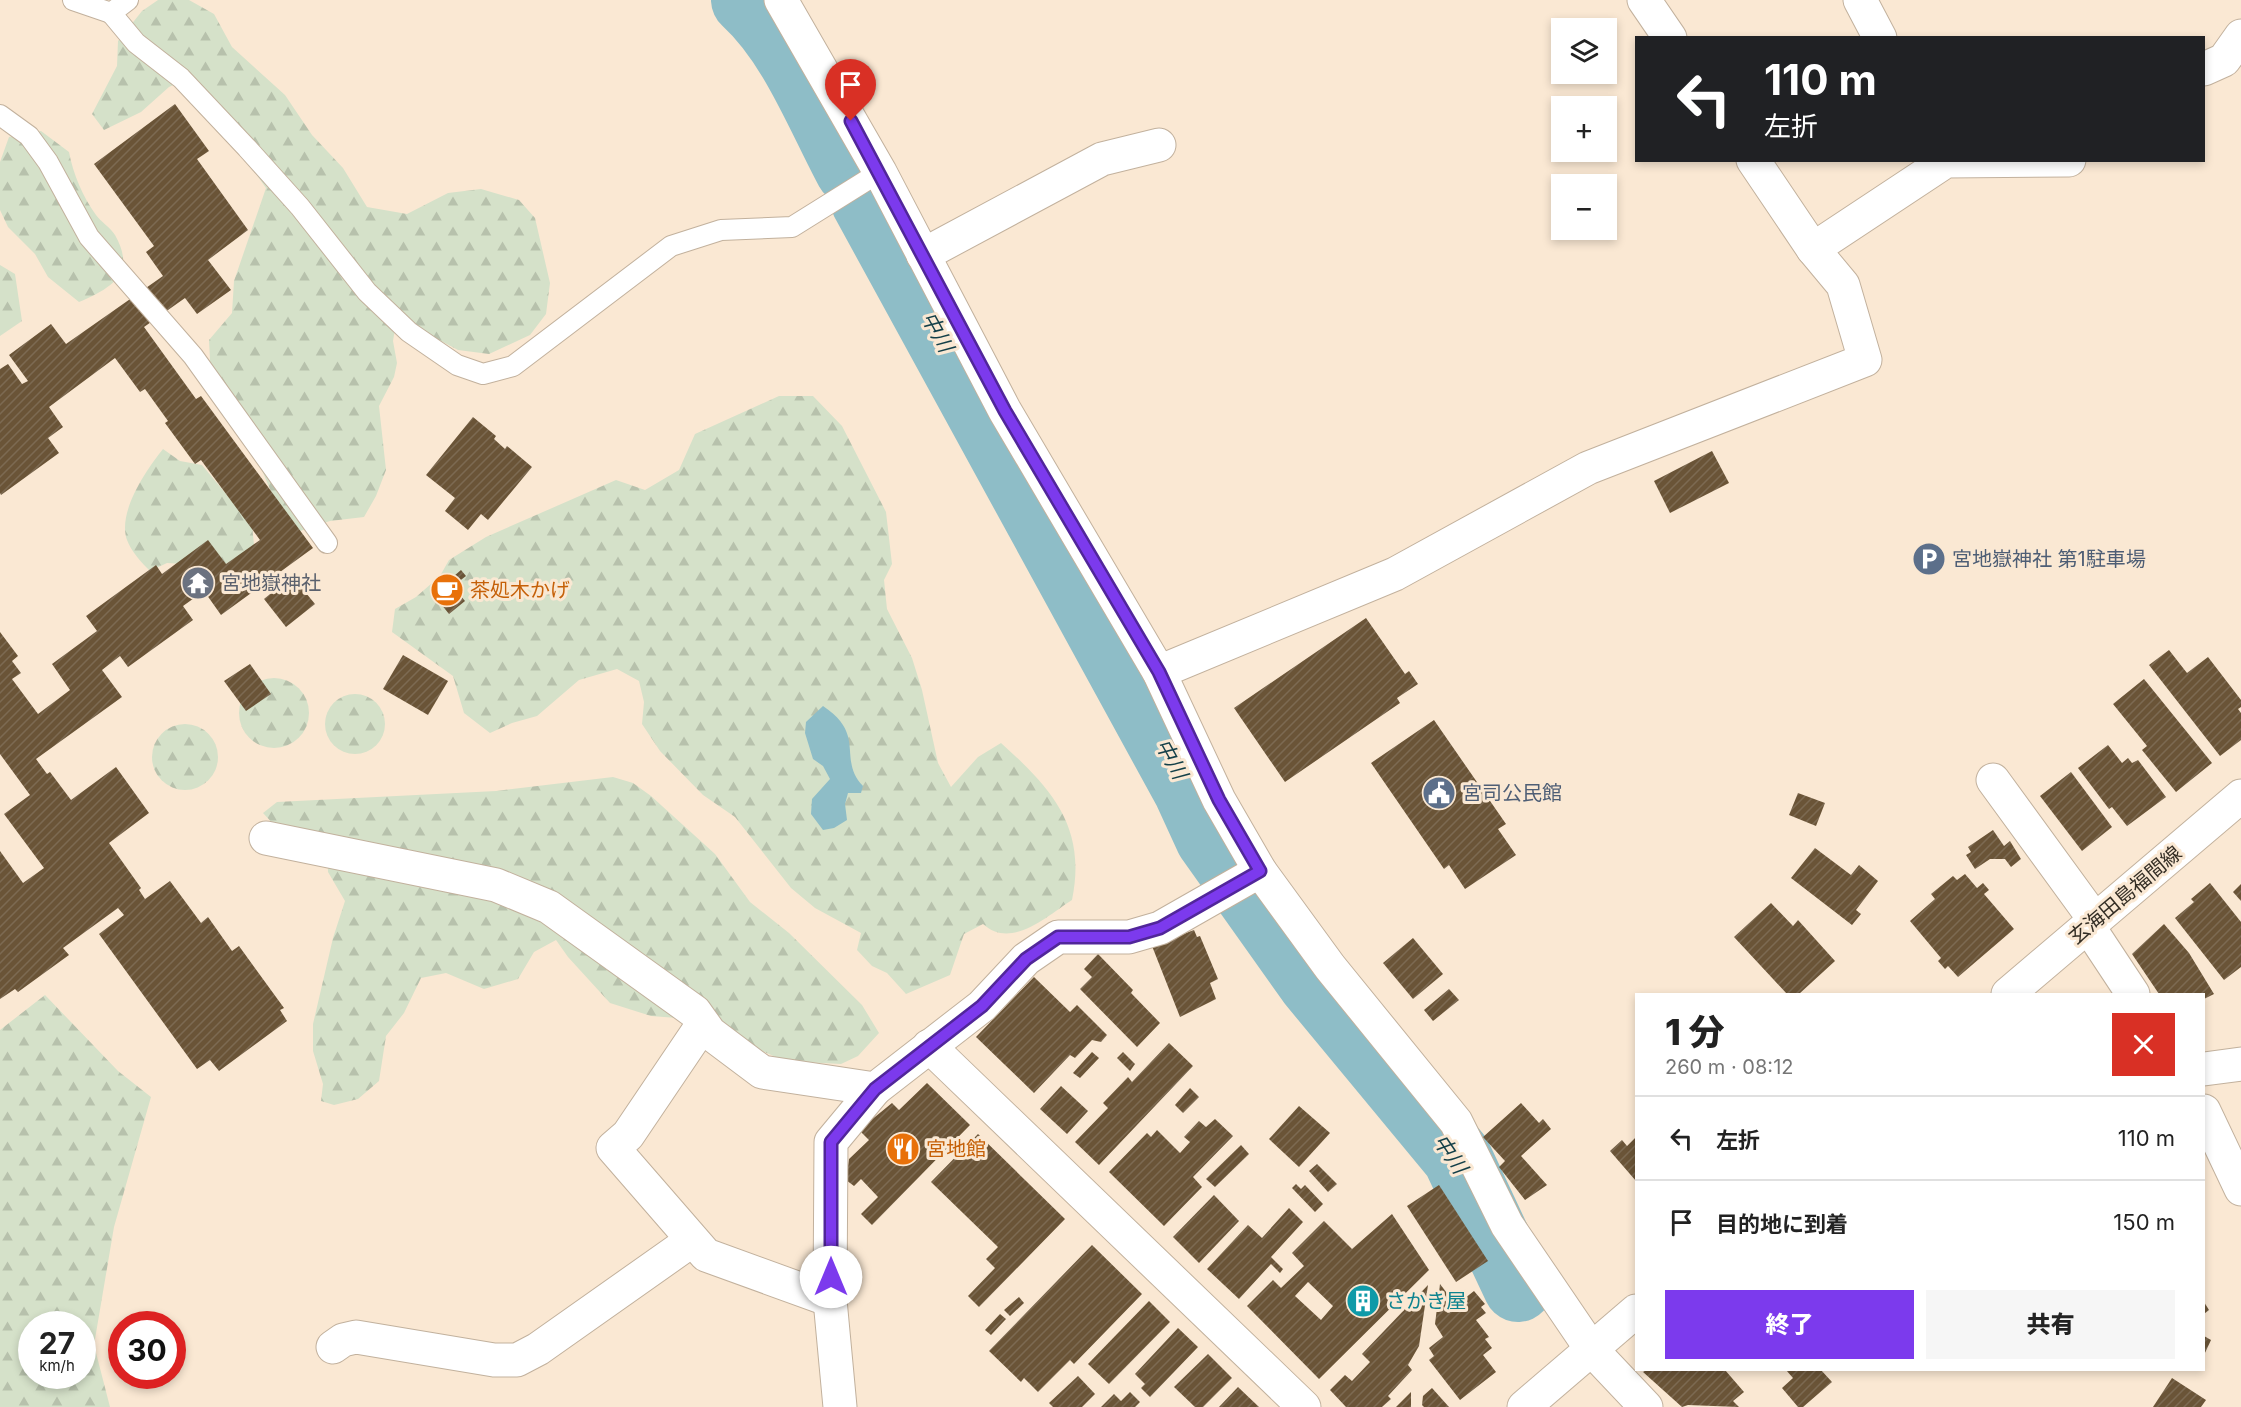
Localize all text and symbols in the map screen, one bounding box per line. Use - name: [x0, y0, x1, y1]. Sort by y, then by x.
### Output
- map controls: [1551, 18, 1617, 240]
- button: layers: [1551, 18, 1617, 84]
- text: 110 m: [1764, 54, 1877, 105]
- pin: [825, 59, 876, 121]
- icon: left: [1665, 60, 1743, 138]
- icon: arrive: [834, 68, 867, 101]
- button: +: [1551, 96, 1617, 162]
- text: 左折: [1764, 110, 1818, 143]
- button: −: [1551, 174, 1617, 240]
- water label: 中川: [916, 307, 960, 358]
- parking icon: 宮地嶽神社 第1駐車場: [1911, 541, 1947, 577]
- place label: 宮地嶽神社 第1駐車場: [1952, 547, 2146, 571]
- temple icon: 宮地嶽神社: [180, 565, 216, 601]
- place label: 宮地嶽神社: [221, 571, 321, 595]
- cafe icon: 茶処木かげ: [429, 572, 465, 608]
- place label: 茶処木かげ: [470, 578, 570, 602]
- water label: 中川: [1150, 734, 1194, 785]
- public building icon: 宮司公民館: [1421, 775, 1457, 811]
- place label: 宮司公民館: [1462, 781, 1562, 805]
- street label: 玄海田島福間線: [2064, 841, 2186, 949]
- text: 1 分: [1665, 1010, 1725, 1054]
- button: close: [2112, 1013, 2175, 1076]
- text: 260 m · 08:12: [1665, 1055, 1793, 1079]
- icon: left: [1665, 1122, 1698, 1155]
- text: 110 m: [2118, 1125, 2175, 1151]
- text: 左折: [1716, 1127, 1760, 1153]
- water label: 中川: [1428, 1129, 1474, 1180]
- restaurant icon: 宮地館: [885, 1131, 921, 1167]
- place label: 宮地館: [926, 1137, 986, 1161]
- icon: arrive: [1665, 1206, 1698, 1239]
- text: 150 m: [2113, 1209, 2175, 1235]
- text: 目的地に到着: [1716, 1211, 1848, 1237]
- position arrow: [799, 1245, 863, 1309]
- building icon: さかき屋: [1345, 1283, 1381, 1319]
- place label: さかき屋: [1386, 1289, 1466, 1313]
- button: 終了: [1665, 1290, 1914, 1359]
- button: 共有: [1926, 1290, 2175, 1359]
- speed limit sign: 30: [108, 1311, 186, 1389]
- text: 27: [39, 1325, 75, 1361]
- text: km/h: [39, 1356, 75, 1375]

